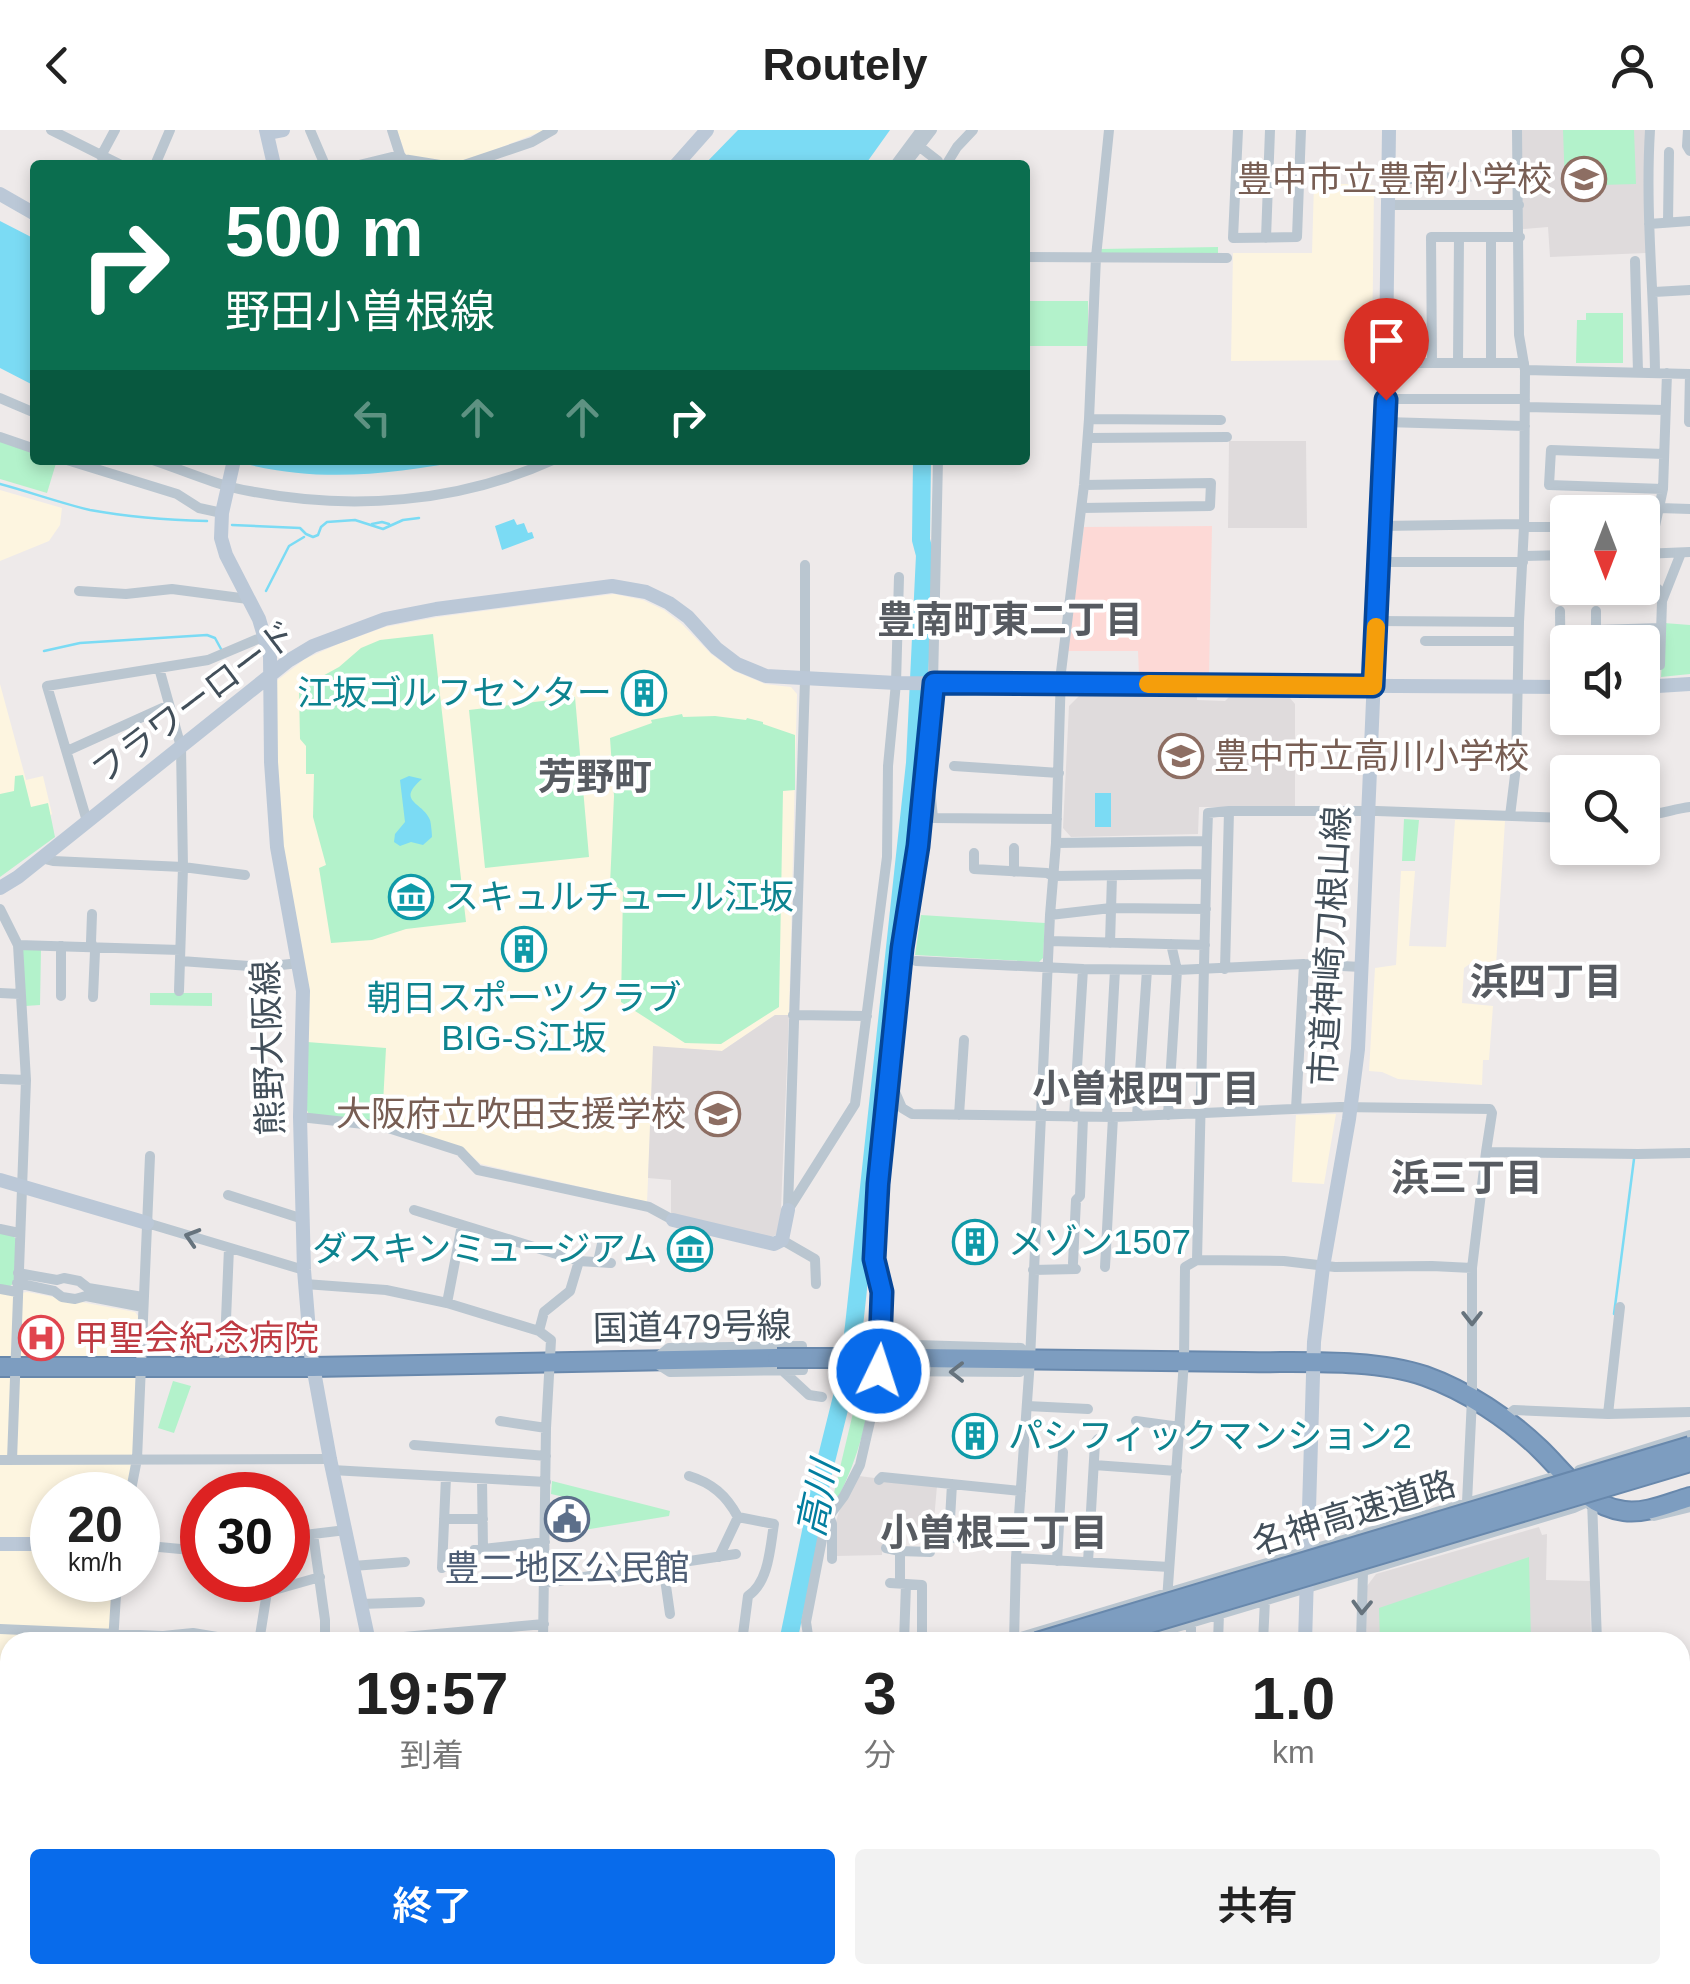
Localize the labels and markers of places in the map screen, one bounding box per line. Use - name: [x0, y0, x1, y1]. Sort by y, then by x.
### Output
- school or university icon: 豊中市立豊南小学校: [1561, 156, 1607, 202]
- place label: 豊中市立豊南小学校: [1237, 159, 1552, 198]
- pin: [1344, 298, 1429, 401]
- building icon: 江坂ゴルフセンター: [621, 670, 667, 716]
- place label: 江坂ゴルフセンター: [297, 673, 612, 712]
- school or university icon: 豊中市立高川小学校: [1158, 733, 1204, 779]
- place label: 豊中市立高川小学校: [1214, 736, 1529, 775]
- museum icon: スキュルチュール江坂: [388, 874, 434, 920]
- place label: スキュルチュール江坂: [444, 877, 794, 916]
- building icon: 朝日スポーツクラブ BIG-S江坂: [501, 926, 547, 972]
- place label: 朝日スポーツクラブ BIG-S江坂: [367, 978, 681, 1057]
- school or university icon: 大阪府立吹田支援学校: [695, 1091, 741, 1137]
- place label: 大阪府立吹田支援学校: [336, 1094, 686, 1133]
- building icon: メゾン1507: [952, 1219, 998, 1265]
- place label: メゾン1507: [1008, 1222, 1191, 1261]
- museum icon: ダスキンミュージアム: [667, 1226, 713, 1272]
- place label: ダスキンミュージアム: [312, 1229, 658, 1268]
- hospital icon: 甲聖会紀念病院: [18, 1315, 64, 1361]
- place label: 甲聖会紀念病院: [74, 1318, 319, 1357]
- building icon: パシフィックマンション2: [952, 1413, 998, 1459]
- place label: パシフィックマンション2: [1008, 1416, 1412, 1455]
- public building icon: 豊二地区公民館: [544, 1496, 590, 1542]
- place label: 豊二地区公民館: [444, 1548, 690, 1587]

